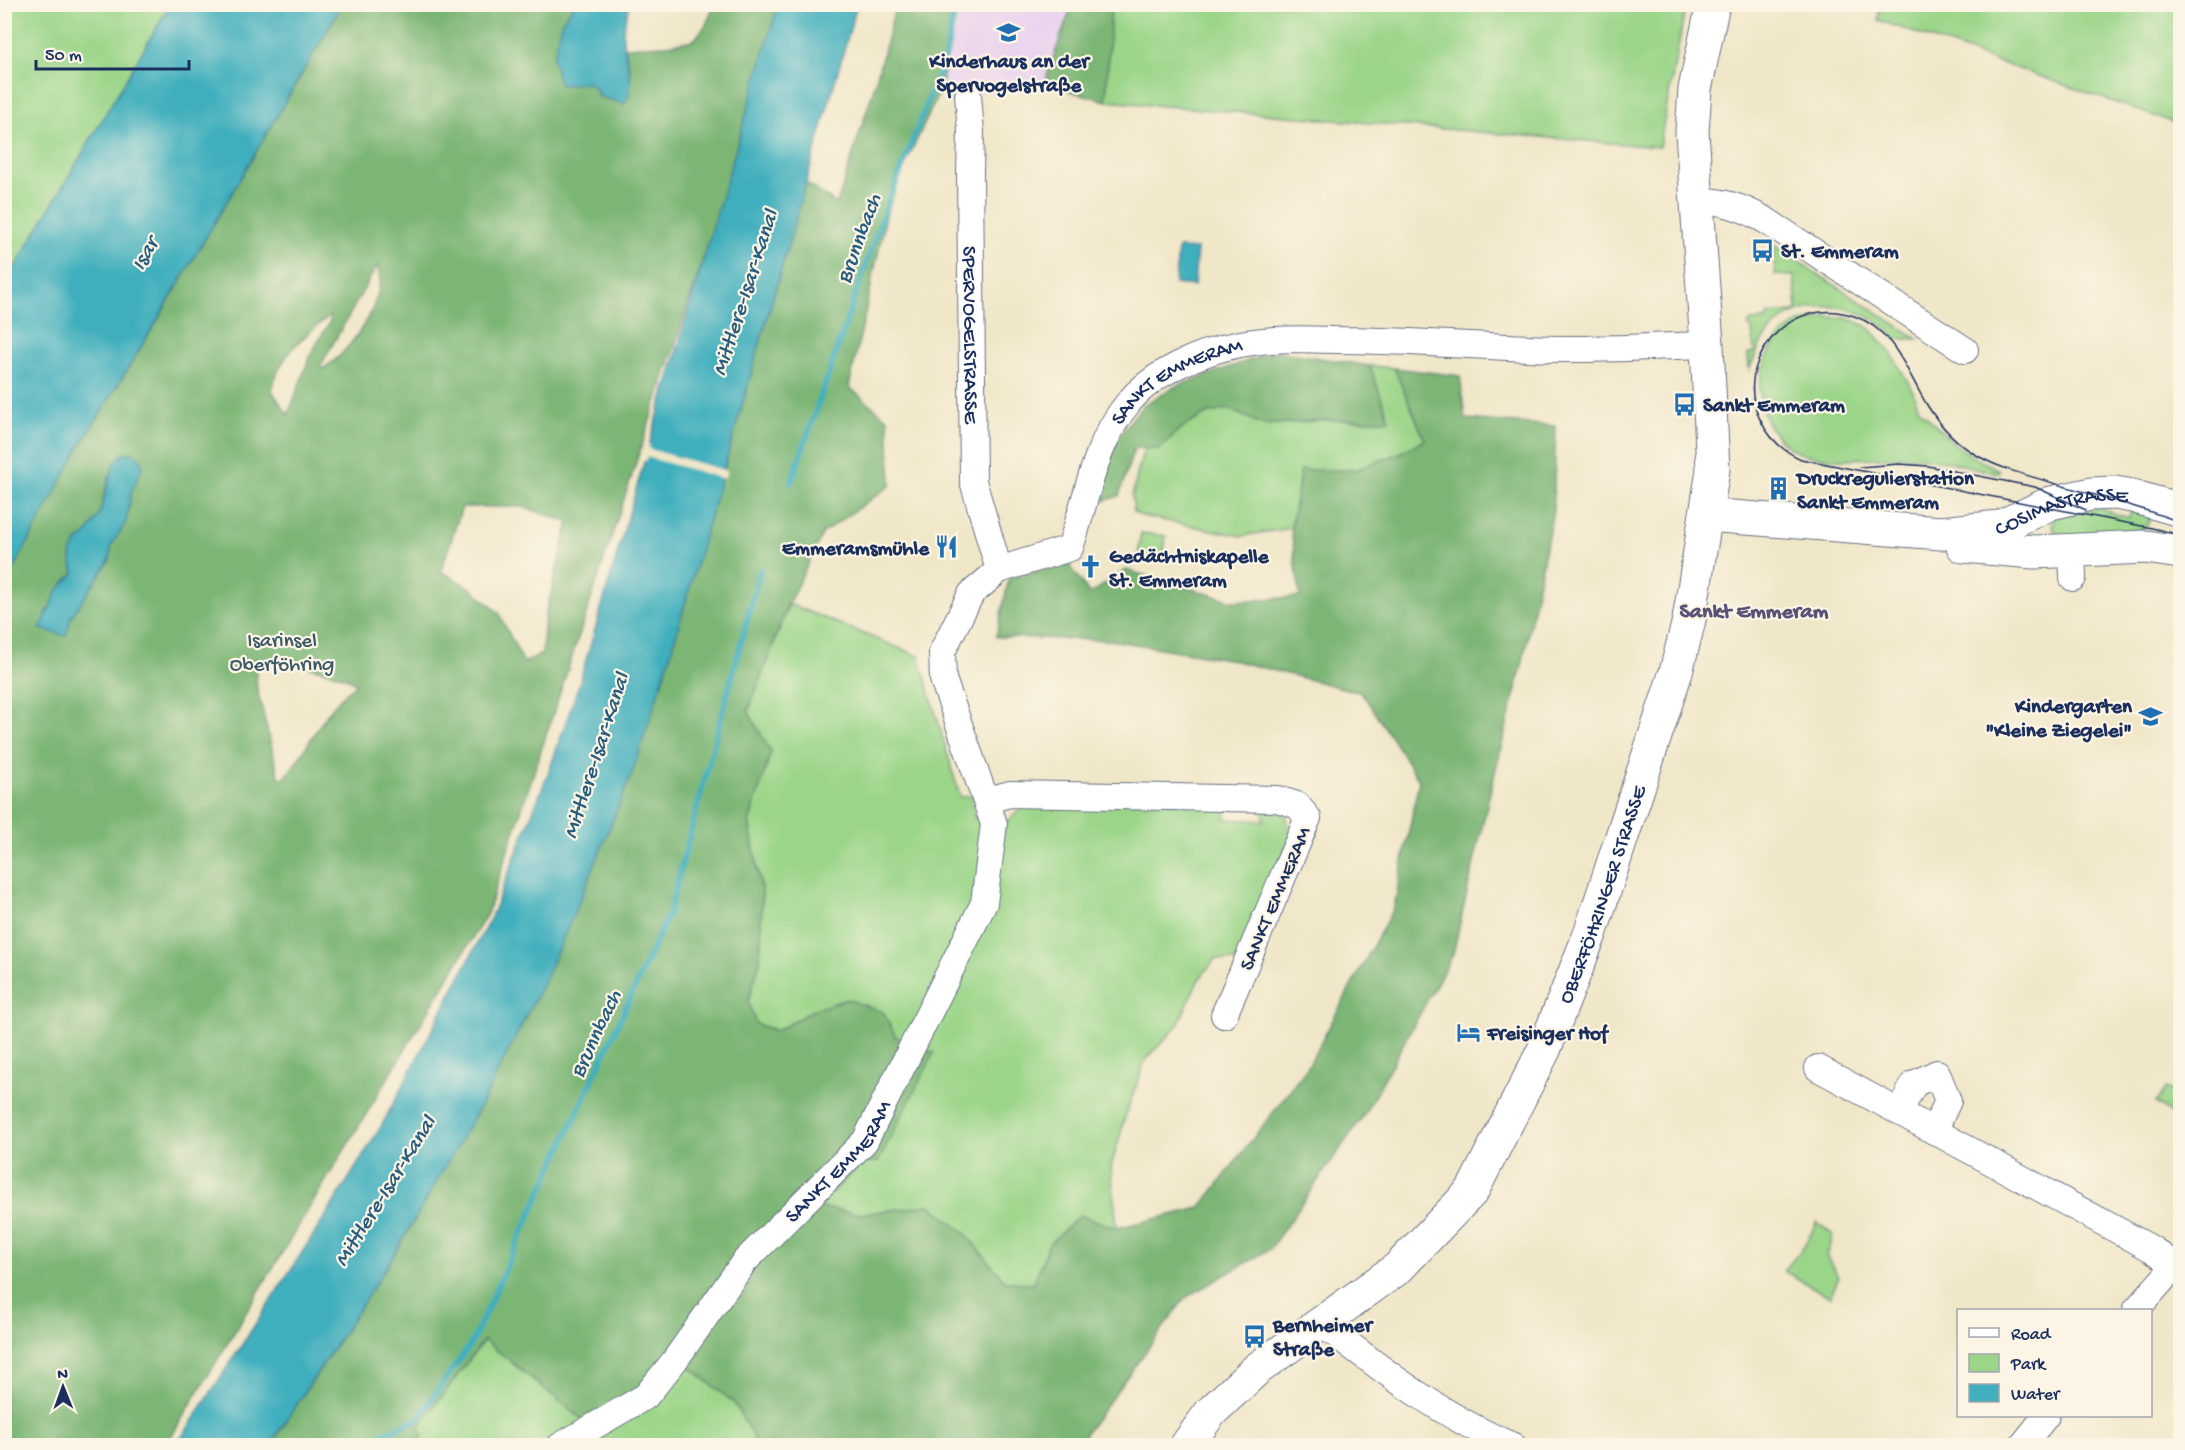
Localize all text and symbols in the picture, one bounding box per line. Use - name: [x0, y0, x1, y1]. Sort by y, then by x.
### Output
- school or university icon: Kinderhaus an der Spervogelstraße: [996, 19, 1022, 45]
- scale bar: [36, 33, 189, 71]
- text: 50 m: [45, 46, 82, 67]
- place label: Kinderhaus an der Spervogelstraße: [928, 51, 1091, 100]
- water label: Brunnbach: [833, 191, 889, 288]
- water label: Mittlere-Isar-Kanal: [708, 206, 786, 379]
- water label: Isar: [127, 230, 168, 276]
- bus stop icon: St. Emmeram: [1750, 237, 1776, 263]
- place label: St. Emmeram: [1781, 241, 1899, 266]
- street label: SPERVOGELSTRASSE: [955, 246, 981, 425]
- street label: SANKT EMMERAM: [1107, 335, 1246, 431]
- bus stop icon: Sankt Emmeram: [1672, 391, 1698, 417]
- place label: Sankt Emmeram: [1703, 395, 1845, 420]
- place label: Druckregulierstation Sankt Emmeram: [1795, 468, 1975, 517]
- building icon: Druckregulierstation Sankt Emmeram: [1766, 476, 1792, 502]
- street label: COSIMASTRASSE: [1992, 484, 2131, 544]
- restaurant icon: Emmeramsmühle: [934, 534, 960, 560]
- place label: Emmeramsmühle: [782, 538, 930, 563]
- place label: Gedächtniskapelle St. Emmeram: [1109, 546, 1270, 595]
- church icon: Gedächtniskapelle St. Emmeram: [1078, 554, 1104, 580]
- district label: Sankt Emmeram: [1680, 600, 1829, 626]
- park label: Isarinsel Oberföhring: [230, 630, 334, 679]
- water label: Mittlere-Isar-Kanal: [559, 669, 637, 842]
- place label: Kindergarten "Kleine Ziegelei": [1985, 696, 2133, 745]
- school or university icon: Kindergarten "Kleine Ziegelei": [2137, 704, 2163, 730]
- street label: OBERFÖHRINGER STRASSE: [1555, 782, 1654, 1008]
- street label: SANKT EMMERAM: [1236, 823, 1319, 975]
- water label: Brunnbach: [566, 987, 629, 1083]
- hotel icon: Freisinger Hof: [1456, 1019, 1482, 1045]
- place label: Freisinger Hof: [1486, 1023, 1610, 1048]
- street label: SANKT EMMERAM: [781, 1097, 899, 1230]
- water label: Mittlere-Isar-Kanal: [330, 1111, 444, 1272]
- legend: [1957, 1309, 2152, 1417]
- place label: Bernheimer Straße: [1272, 1315, 1374, 1364]
- bus stop icon: Bernheimer Straße: [1242, 1323, 1268, 1349]
- text: Road: [2011, 1325, 2052, 1346]
- text: Park: [2010, 1355, 2047, 1376]
- north arrow: [33, 1357, 93, 1417]
- text: N: [57, 1366, 69, 1385]
- text: Water: [2011, 1385, 2061, 1406]

